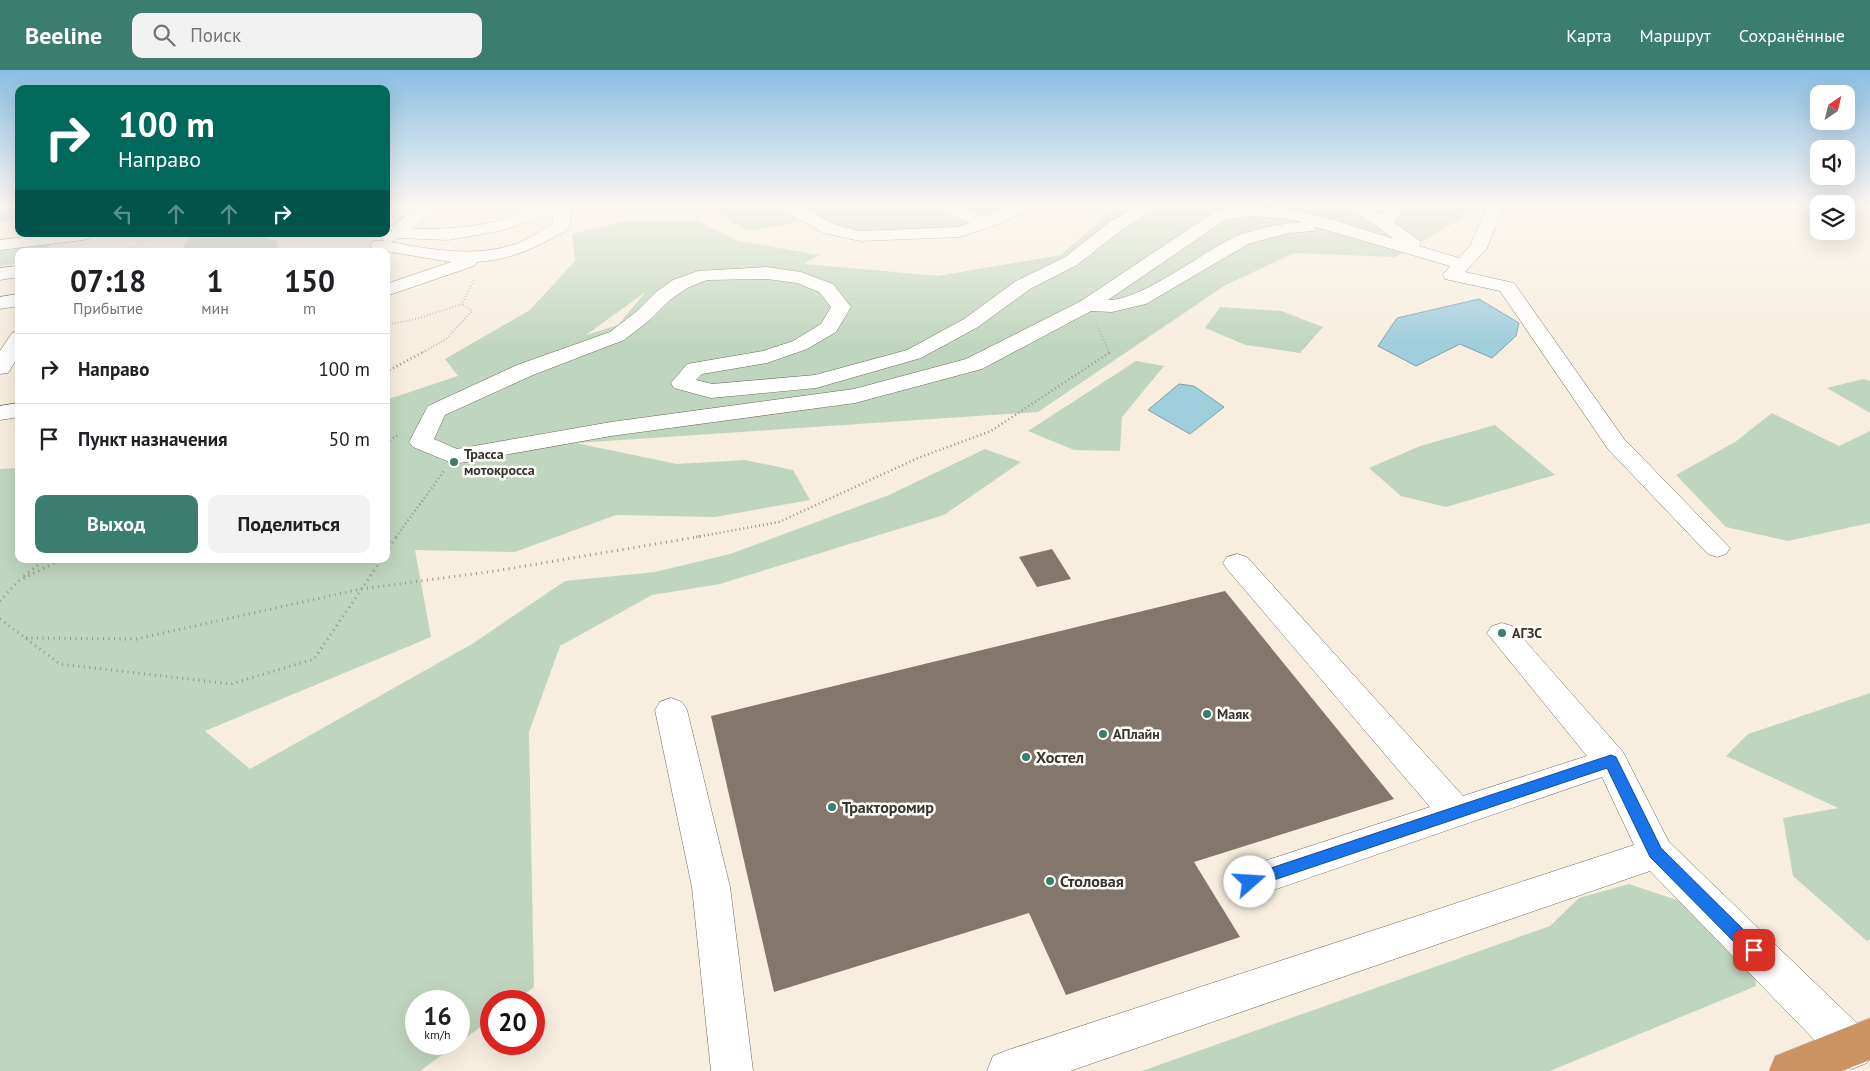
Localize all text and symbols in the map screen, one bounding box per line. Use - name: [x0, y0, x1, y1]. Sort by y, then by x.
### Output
- search box: [132, 13, 482, 58]
- text: Beeline: [25, 20, 102, 51]
- icon: search: [150, 21, 178, 49]
- text: Поиск: [190, 23, 241, 47]
- text: Карта: [1566, 24, 1612, 47]
- text: Маршрут: [1640, 24, 1711, 47]
- text: Сохранённые: [1739, 24, 1845, 47]
- north arrow: [1810, 85, 1855, 130]
- map controls: [1810, 85, 1855, 240]
- text: 100 m: [118, 101, 215, 147]
- icon: right: [35, 105, 100, 170]
- button: sound: [1810, 140, 1855, 185]
- text: Направо: [118, 145, 201, 173]
- button: layers: [1810, 195, 1855, 240]
- icon: left: [109, 200, 137, 228]
- icon: ahead: [162, 200, 190, 228]
- icon: ahead: [215, 200, 243, 228]
- icon: right: [268, 200, 296, 228]
- text: 07:18: [70, 261, 146, 300]
- text: 1: [207, 261, 224, 300]
- text: 150: [284, 261, 335, 300]
- text: Прибытие: [73, 298, 143, 318]
- text: мин: [201, 298, 229, 318]
- text: m: [303, 298, 316, 318]
- icon: right: [35, 355, 63, 383]
- text: Направо: [78, 357, 149, 381]
- text: 100 m: [318, 357, 370, 381]
- icon: arrive: [35, 425, 63, 453]
- text: Пункт назначения: [78, 427, 228, 451]
- text: 50 m: [329, 427, 370, 451]
- place label: Трасса мотокросса: [464, 445, 535, 479]
- marker: Трасса мотокросса: [448, 456, 460, 468]
- button: Выход: [35, 495, 198, 553]
- button: Поделиться: [208, 495, 370, 553]
- place label: АГЗС: [1512, 624, 1542, 642]
- marker: АГЗС: [1496, 627, 1508, 639]
- place label: Маяк: [1217, 705, 1249, 723]
- marker: Маяк: [1201, 708, 1213, 720]
- place label: АПлайн: [1113, 725, 1160, 743]
- marker: АПлайн: [1097, 728, 1109, 740]
- place label: Хостел: [1036, 747, 1084, 767]
- marker: Хостел: [1020, 751, 1032, 763]
- place label: Тракторомир: [842, 797, 934, 817]
- marker: Тракторомир: [826, 801, 838, 813]
- position arrow: [1223, 855, 1275, 907]
- place label: Столовая: [1060, 871, 1124, 891]
- marker: Столовая: [1044, 875, 1056, 887]
- pin: [1733, 929, 1775, 971]
- icon: arrive: [1740, 936, 1768, 964]
- speed limit sign: 20: [480, 990, 545, 1055]
- text: 16: [423, 1000, 452, 1032]
- text: km/h: [424, 1027, 451, 1042]

